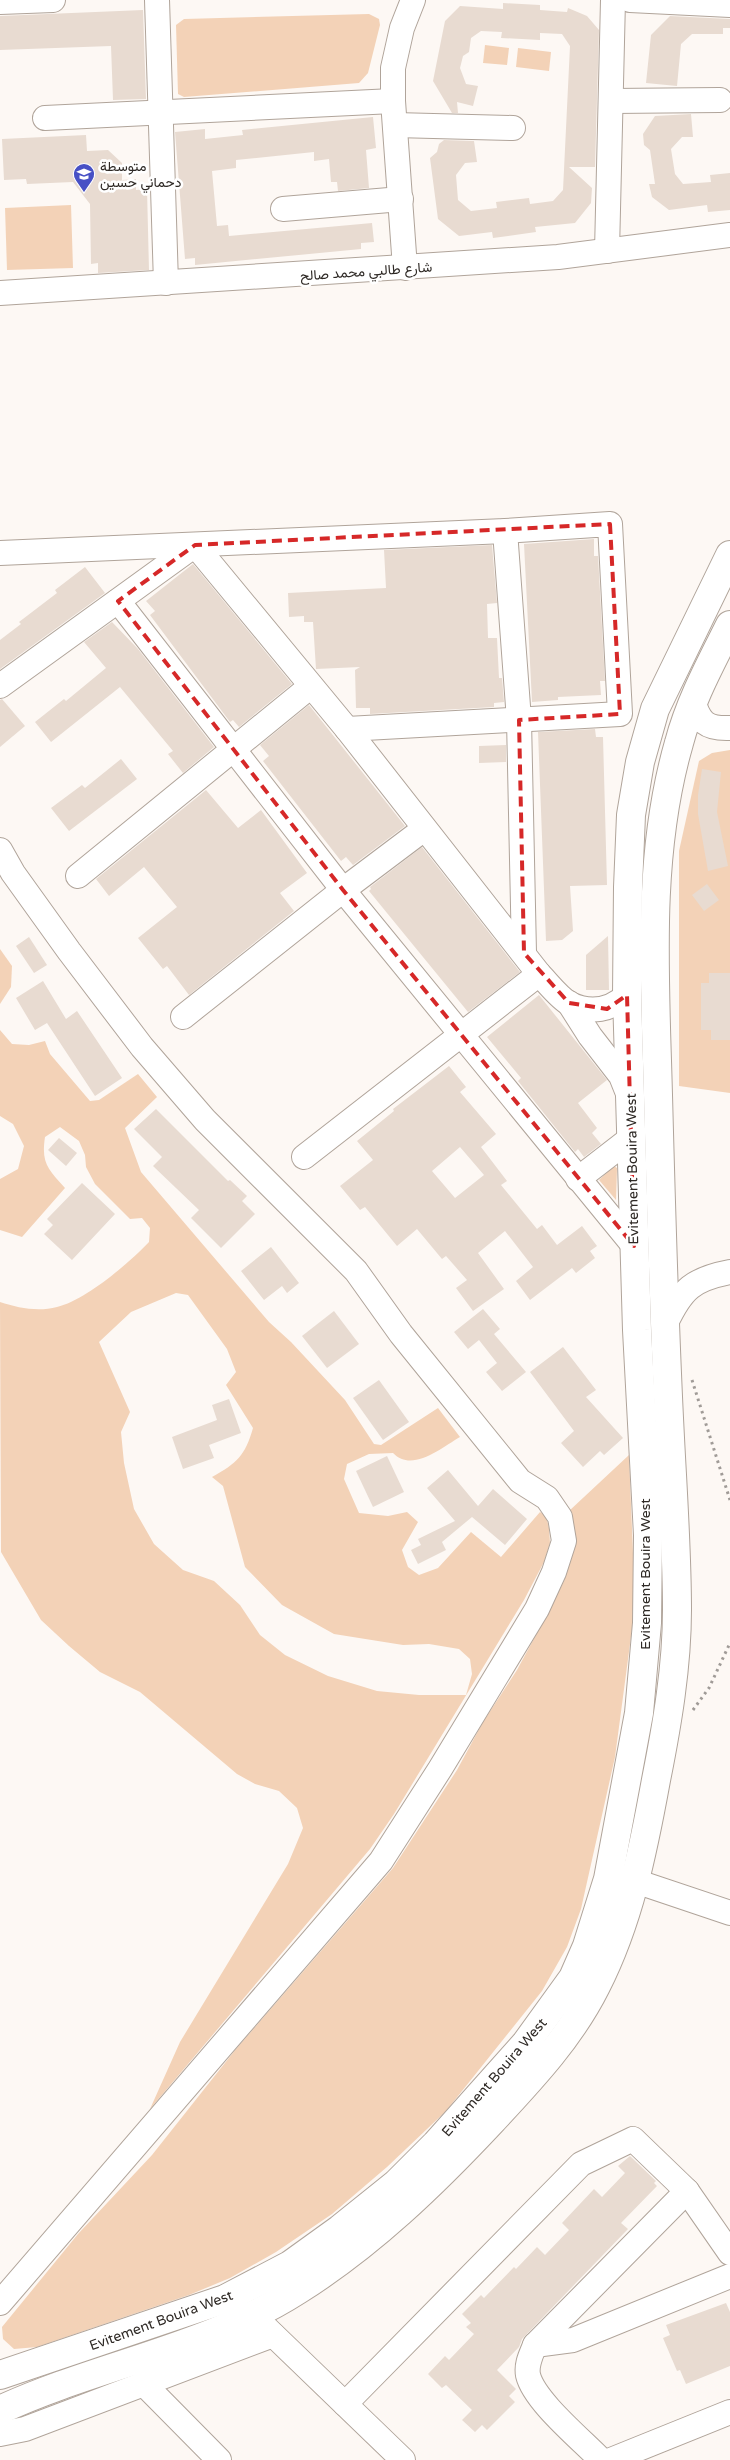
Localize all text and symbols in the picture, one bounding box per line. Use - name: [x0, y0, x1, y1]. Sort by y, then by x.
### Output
- place label: متوسطة دحماني حسين: [100, 158, 182, 194]
- school or university icon: متوسطة دحماني حسين: [72, 162, 96, 193]
- street label: شارع طالبي محمد صالح: [299, 258, 433, 288]
- street label: Evitement Bouira West: [623, 1093, 642, 1245]
- street label: Evitement Bouira West: [637, 1498, 654, 1650]
- street label: Evitement Bouira West: [438, 2014, 551, 2140]
- street label: Evitement Bouira West: [87, 2286, 236, 2354]

